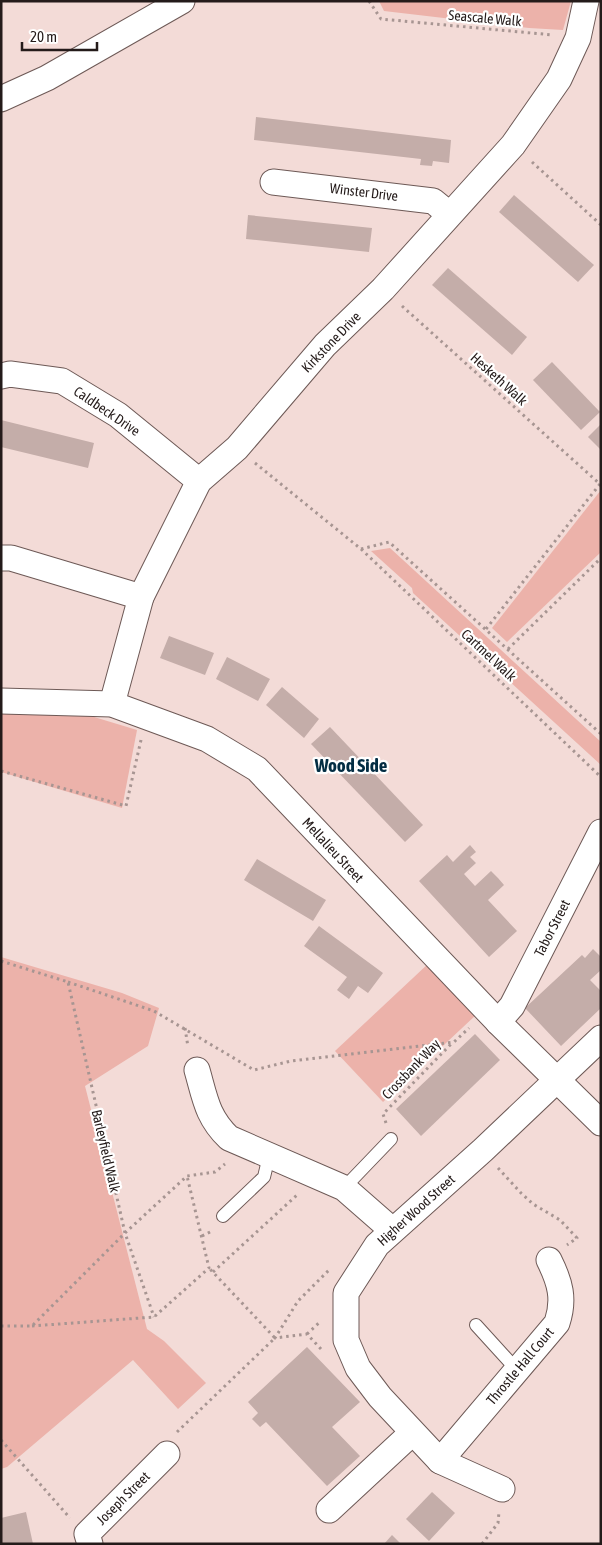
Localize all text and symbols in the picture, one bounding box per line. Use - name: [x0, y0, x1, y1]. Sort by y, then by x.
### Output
- street label: Seascale Walk: [448, 7, 522, 29]
- scale bar: [22, 20, 98, 52]
- text: 20 m: [30, 28, 57, 45]
- street label: Winster Drive: [329, 180, 399, 204]
- street label: Kirkstone Drive: [298, 308, 364, 376]
- street label: Hesketh Walk: [467, 349, 531, 409]
- street label: Caldbeck Drive: [71, 383, 143, 439]
- street label: Cartmel Walk: [458, 626, 520, 684]
- district label: Wood Side: [314, 754, 388, 776]
- street label: Mellalieu Street: [299, 814, 367, 886]
- street label: Tabor Street: [531, 897, 573, 959]
- street label: Crossbank Way: [379, 1036, 444, 1102]
- street label: Barleyfield Walk: [89, 1108, 123, 1194]
- street label: Higher Wood Street: [374, 1171, 458, 1249]
- street label: Throstle Hall Court: [483, 1324, 557, 1408]
- street label: Joseph Street: [93, 1468, 153, 1528]

